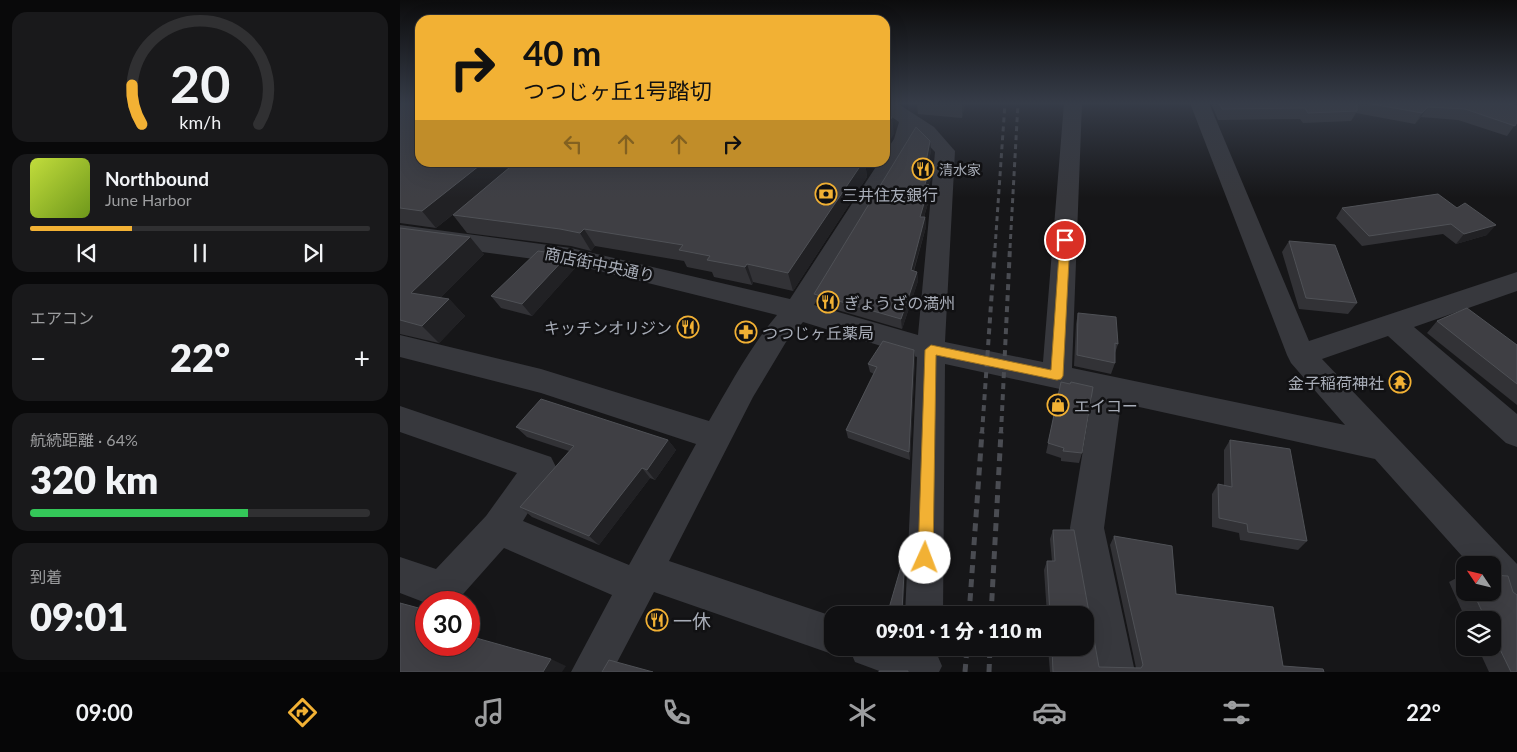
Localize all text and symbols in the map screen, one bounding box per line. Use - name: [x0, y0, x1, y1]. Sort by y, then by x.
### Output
- text: 40 m: [523, 31, 601, 73]
- icon: right: [440, 35, 505, 100]
- text: 20: [170, 52, 230, 114]
- text: つつじヶ丘1号踏切: [523, 77, 712, 104]
- text: km/h: [179, 111, 221, 133]
- icon: left: [559, 130, 587, 158]
- icon: ahead: [612, 130, 640, 158]
- icon: ahead: [665, 130, 693, 158]
- icon: right: [718, 130, 746, 158]
- restaurant icon: 清水家: [911, 157, 935, 181]
- place label: 清水家: [939, 161, 981, 178]
- text: Northbound: [105, 167, 209, 190]
- bank icon: 三井住友銀行: [814, 182, 838, 206]
- place label: 三井住友銀行: [842, 185, 938, 204]
- text: June Harbor: [105, 190, 192, 209]
- pin: [1044, 219, 1086, 261]
- icon: arrive: [1051, 226, 1079, 254]
- icon: previous: [73, 239, 101, 267]
- icon: pause: [186, 239, 214, 267]
- icon: next: [299, 239, 327, 267]
- street label: 商店街中央通り: [543, 243, 657, 285]
- restaurant icon: ぎょうざの満州: [816, 290, 840, 314]
- place label: ぎょうざの満州: [844, 293, 955, 312]
- text: エアコン: [30, 308, 94, 327]
- restaurant icon: キッチンオリジン: [676, 315, 700, 339]
- place label: キッチンオリジン: [544, 318, 672, 337]
- pharmacy icon: つつじヶ丘薬局: [734, 320, 758, 344]
- place label: つつじヶ丘薬局: [762, 323, 874, 342]
- text: 22°: [170, 334, 230, 380]
- text: −: [30, 341, 46, 375]
- text: +: [354, 341, 370, 375]
- temple icon: 金子稲荷神社: [1388, 370, 1412, 394]
- place label: 金子稲荷神社: [1288, 373, 1384, 392]
- shop icon: エイコー: [1046, 393, 1070, 417]
- place label: エイコー: [1074, 396, 1138, 415]
- text: 航続距離 · 64%: [30, 430, 138, 449]
- text: 320 km: [30, 456, 158, 502]
- position arrow: [898, 531, 950, 583]
- north arrow: [1456, 556, 1501, 601]
- map controls: [1456, 556, 1501, 656]
- text: 到着: [30, 567, 62, 586]
- speed limit sign: 30: [415, 591, 480, 656]
- text: 09:01: [30, 593, 128, 639]
- restaurant icon: 一休: [645, 608, 669, 632]
- place label: 一休: [673, 609, 711, 632]
- button: layers: [1456, 611, 1501, 656]
- text: 09:01 · 1 分 · 110 m: [876, 619, 1042, 642]
- icon: directions: [285, 695, 320, 730]
- icon: music: [472, 695, 507, 730]
- icon: phone: [659, 695, 694, 730]
- icon: climate: [845, 695, 880, 730]
- icon: car: [1032, 695, 1067, 730]
- icon: filters: [1219, 695, 1254, 730]
- text: 09:00: [76, 699, 133, 726]
- text: 22°: [1406, 699, 1441, 726]

